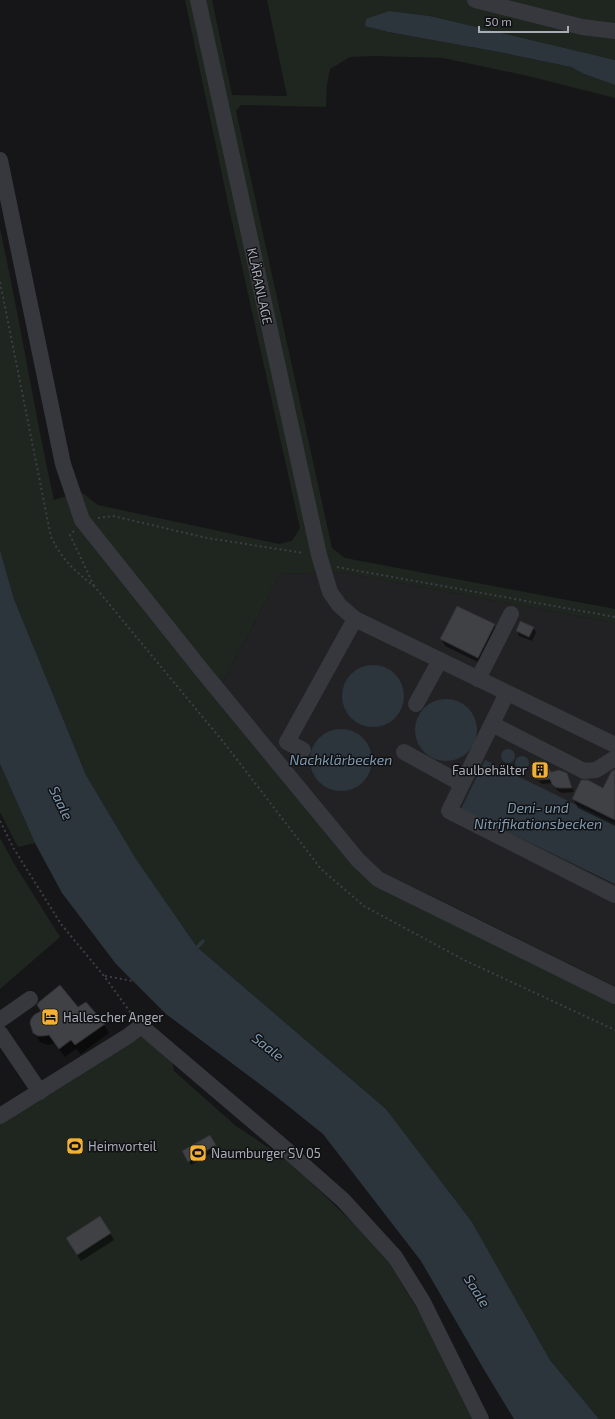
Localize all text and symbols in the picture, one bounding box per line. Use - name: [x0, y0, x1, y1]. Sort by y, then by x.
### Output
- scale bar: [479, 8, 568, 34]
- text: 50 m: [485, 14, 512, 28]
- street label: KLÄRANLAGE: [244, 246, 276, 326]
- water label: Nachklärbecken: [290, 751, 392, 768]
- building icon: Faulbehälter: [530, 760, 550, 780]
- place label: Faulbehälter: [452, 762, 527, 778]
- water label: Saale: [46, 783, 77, 823]
- water label: Deni- und Nitrifikationsbecken: [474, 799, 602, 832]
- hotel icon: Hallescher Anger: [40, 1007, 60, 1027]
- place label: Hallescher Anger: [63, 1009, 164, 1025]
- water label: Saale: [249, 1029, 288, 1065]
- sports icon: Heimvorteil: [65, 1136, 85, 1156]
- place label: Heimvorteil: [88, 1138, 157, 1154]
- sports icon: Naumburger SV 05: [188, 1143, 208, 1163]
- place label: Naumburger SV 05: [211, 1145, 321, 1161]
- water label: Saale: [461, 1271, 494, 1311]

